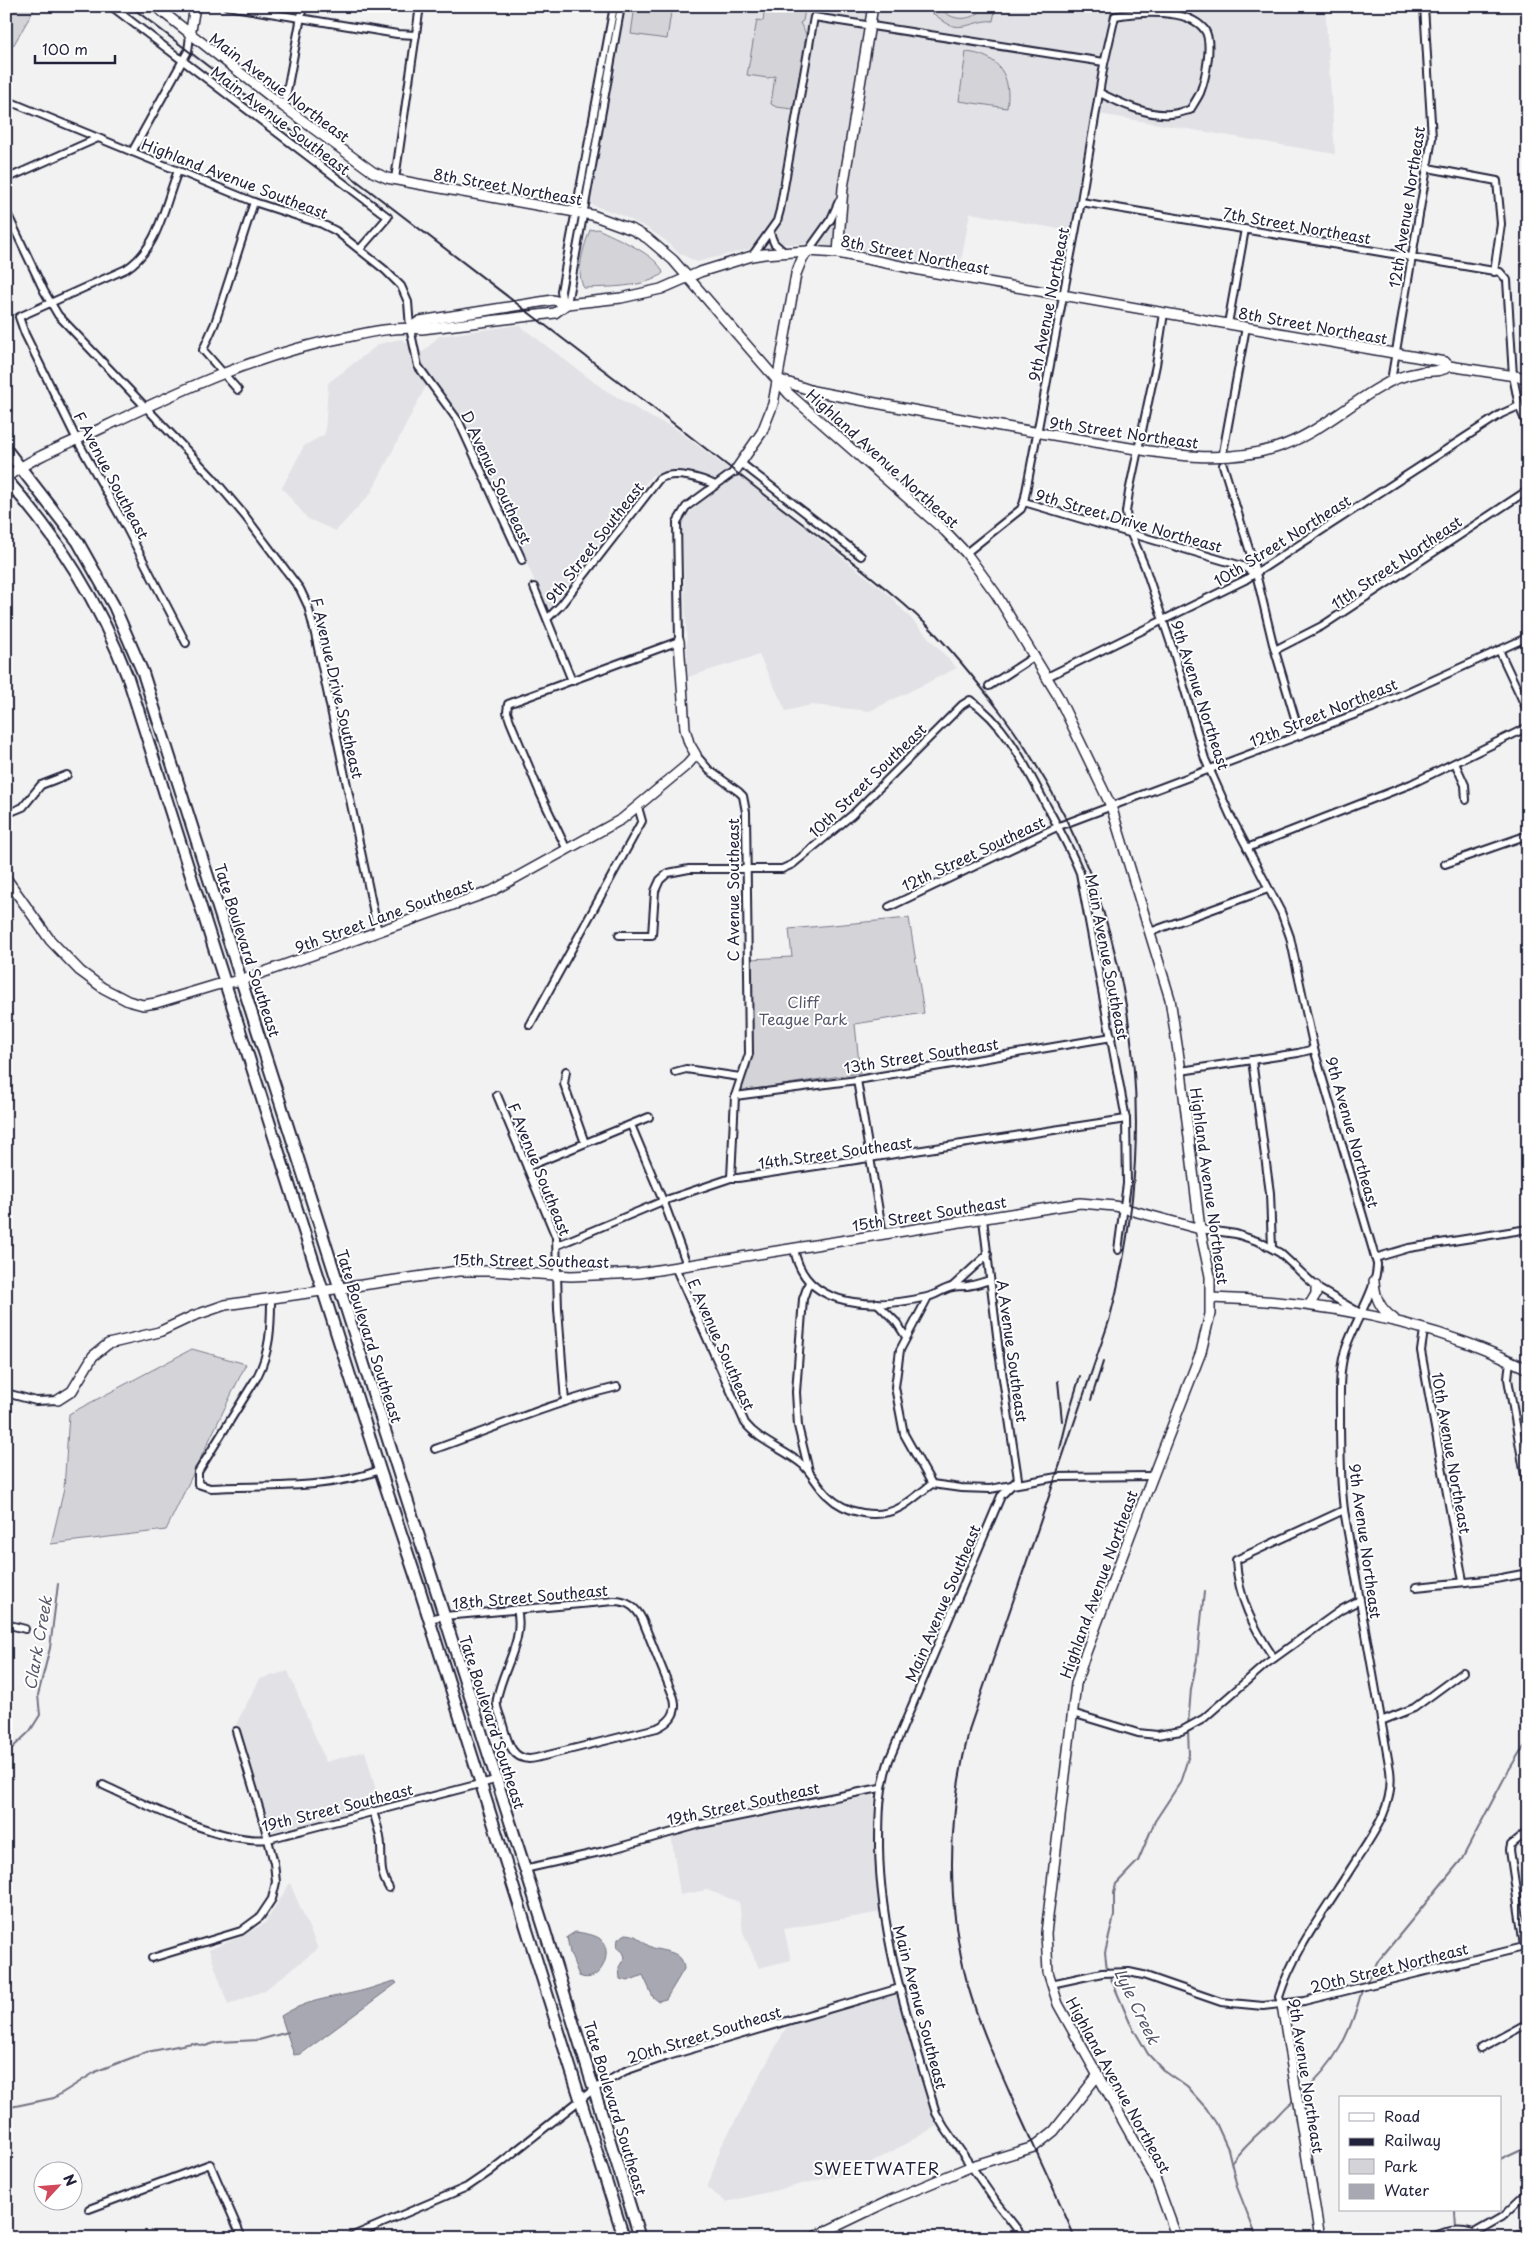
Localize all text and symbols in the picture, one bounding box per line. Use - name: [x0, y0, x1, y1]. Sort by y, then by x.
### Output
- street label: Main Avenue Northeast: [205, 27, 355, 147]
- scale bar: [35, 32, 115, 64]
- text: 100 m: [42, 37, 88, 60]
- street label: Main Avenue Southeast: [207, 60, 355, 180]
- street label: 12th Avenue Northeast: [1382, 124, 1430, 290]
- street label: Highland Avenue Southeast: [139, 132, 331, 224]
- street label: 8th Street Northeast: [432, 162, 584, 210]
- street label: 7th Street Northeast: [1221, 201, 1373, 249]
- street label: 9th Avenue Northeast: [1022, 225, 1074, 383]
- street label: 8th Street Northeast: [839, 228, 991, 280]
- street label: 8th Street Northeast: [1237, 301, 1389, 349]
- street label: Highland Avenue Northeast: [802, 383, 964, 533]
- street label: D Avenue Southeast: [456, 406, 538, 548]
- street label: F Avenue Southeast: [69, 407, 155, 543]
- street label: 9th Street Northeast: [1048, 410, 1200, 454]
- street label: 9th Street Southeast: [539, 476, 649, 608]
- street label: 9th Street Drive Northeast: [1033, 482, 1225, 558]
- street label: 10th Street Northeast: [1209, 488, 1355, 592]
- street label: 11th Street Northeast: [1326, 510, 1466, 614]
- street label: F Avenue Drive Southeast: [306, 595, 370, 781]
- street label: 9th Avenue Northeast: [1166, 617, 1236, 773]
- street label: 12th Street Northeast: [1246, 672, 1400, 752]
- street label: 10th Street Southeast: [803, 718, 931, 842]
- street label: 12th Street Southeast: [897, 810, 1049, 896]
- street label: C Avenue Southeast: [721, 818, 744, 962]
- street label: Tate Boulevard Southeast: [209, 860, 287, 1040]
- street label: 9th Street Lane Southeast: [291, 872, 477, 958]
- street label: Main Avenue Southeast: [1081, 872, 1135, 1042]
- park label: Cliff Teague Park: [759, 990, 847, 1030]
- street label: 13th Street Southeast: [842, 1031, 1000, 1079]
- street label: 9th Avenue Northeast: [1320, 1054, 1386, 1210]
- street label: Highland Avenue Northeast: [1185, 1086, 1235, 1286]
- street label: F Avenue Southeast: [503, 1099, 577, 1239]
- street label: 14th Street Southeast: [757, 1130, 913, 1174]
- street label: 15th Street Southeast: [850, 1189, 1008, 1237]
- street label: Tate Boulevard Southeast: [331, 1246, 409, 1426]
- street label: 15th Street Southeast: [453, 1247, 609, 1273]
- street label: E Avenue Southeast: [683, 1274, 761, 1414]
- street label: A Avenue Southeast: [992, 1278, 1034, 1424]
- street label: 10th Avenue Northeast: [1426, 1370, 1478, 1536]
- street label: 9th Avenue Northeast: [1344, 1462, 1388, 1620]
- street label: Highland Avenue Northeast: [1053, 1487, 1143, 1681]
- street label: Main Avenue Southeast: [898, 1521, 986, 1685]
- street label: 18th Street Southeast: [451, 1578, 609, 1614]
- water label: Clark Creek: [17, 1593, 57, 1692]
- street label: Tate Boulevard Southeast: [454, 1632, 532, 1812]
- street label: 19th Street Southeast: [665, 1776, 821, 1830]
- street label: 19th Street Southeast: [259, 1777, 415, 1837]
- street label: Main Avenue Southeast: [888, 1922, 954, 2092]
- street label: 20th Street Northeast: [1308, 1936, 1470, 1998]
- water label: Lyle Creek: [1109, 1964, 1167, 2049]
- street label: Highland Avenue Northeast: [1061, 1993, 1177, 2177]
- street label: 9th Avenue Northeast: [1283, 1997, 1331, 2155]
- street label: 20th Street Southeast: [624, 2000, 784, 2068]
- street label: Tate Boulevard Southeast: [578, 2018, 654, 2198]
- legend: [1339, 2096, 1502, 2212]
- text: Road: [1384, 2104, 1420, 2127]
- text: Railway: [1384, 2128, 1441, 2151]
- text: Park: [1384, 2154, 1418, 2177]
- district label: SWEETWATER: [814, 2156, 941, 2180]
- north arrow: [32, 2162, 82, 2212]
- text: N: [58, 2170, 82, 2190]
- text: Water: [1384, 2178, 1429, 2201]

